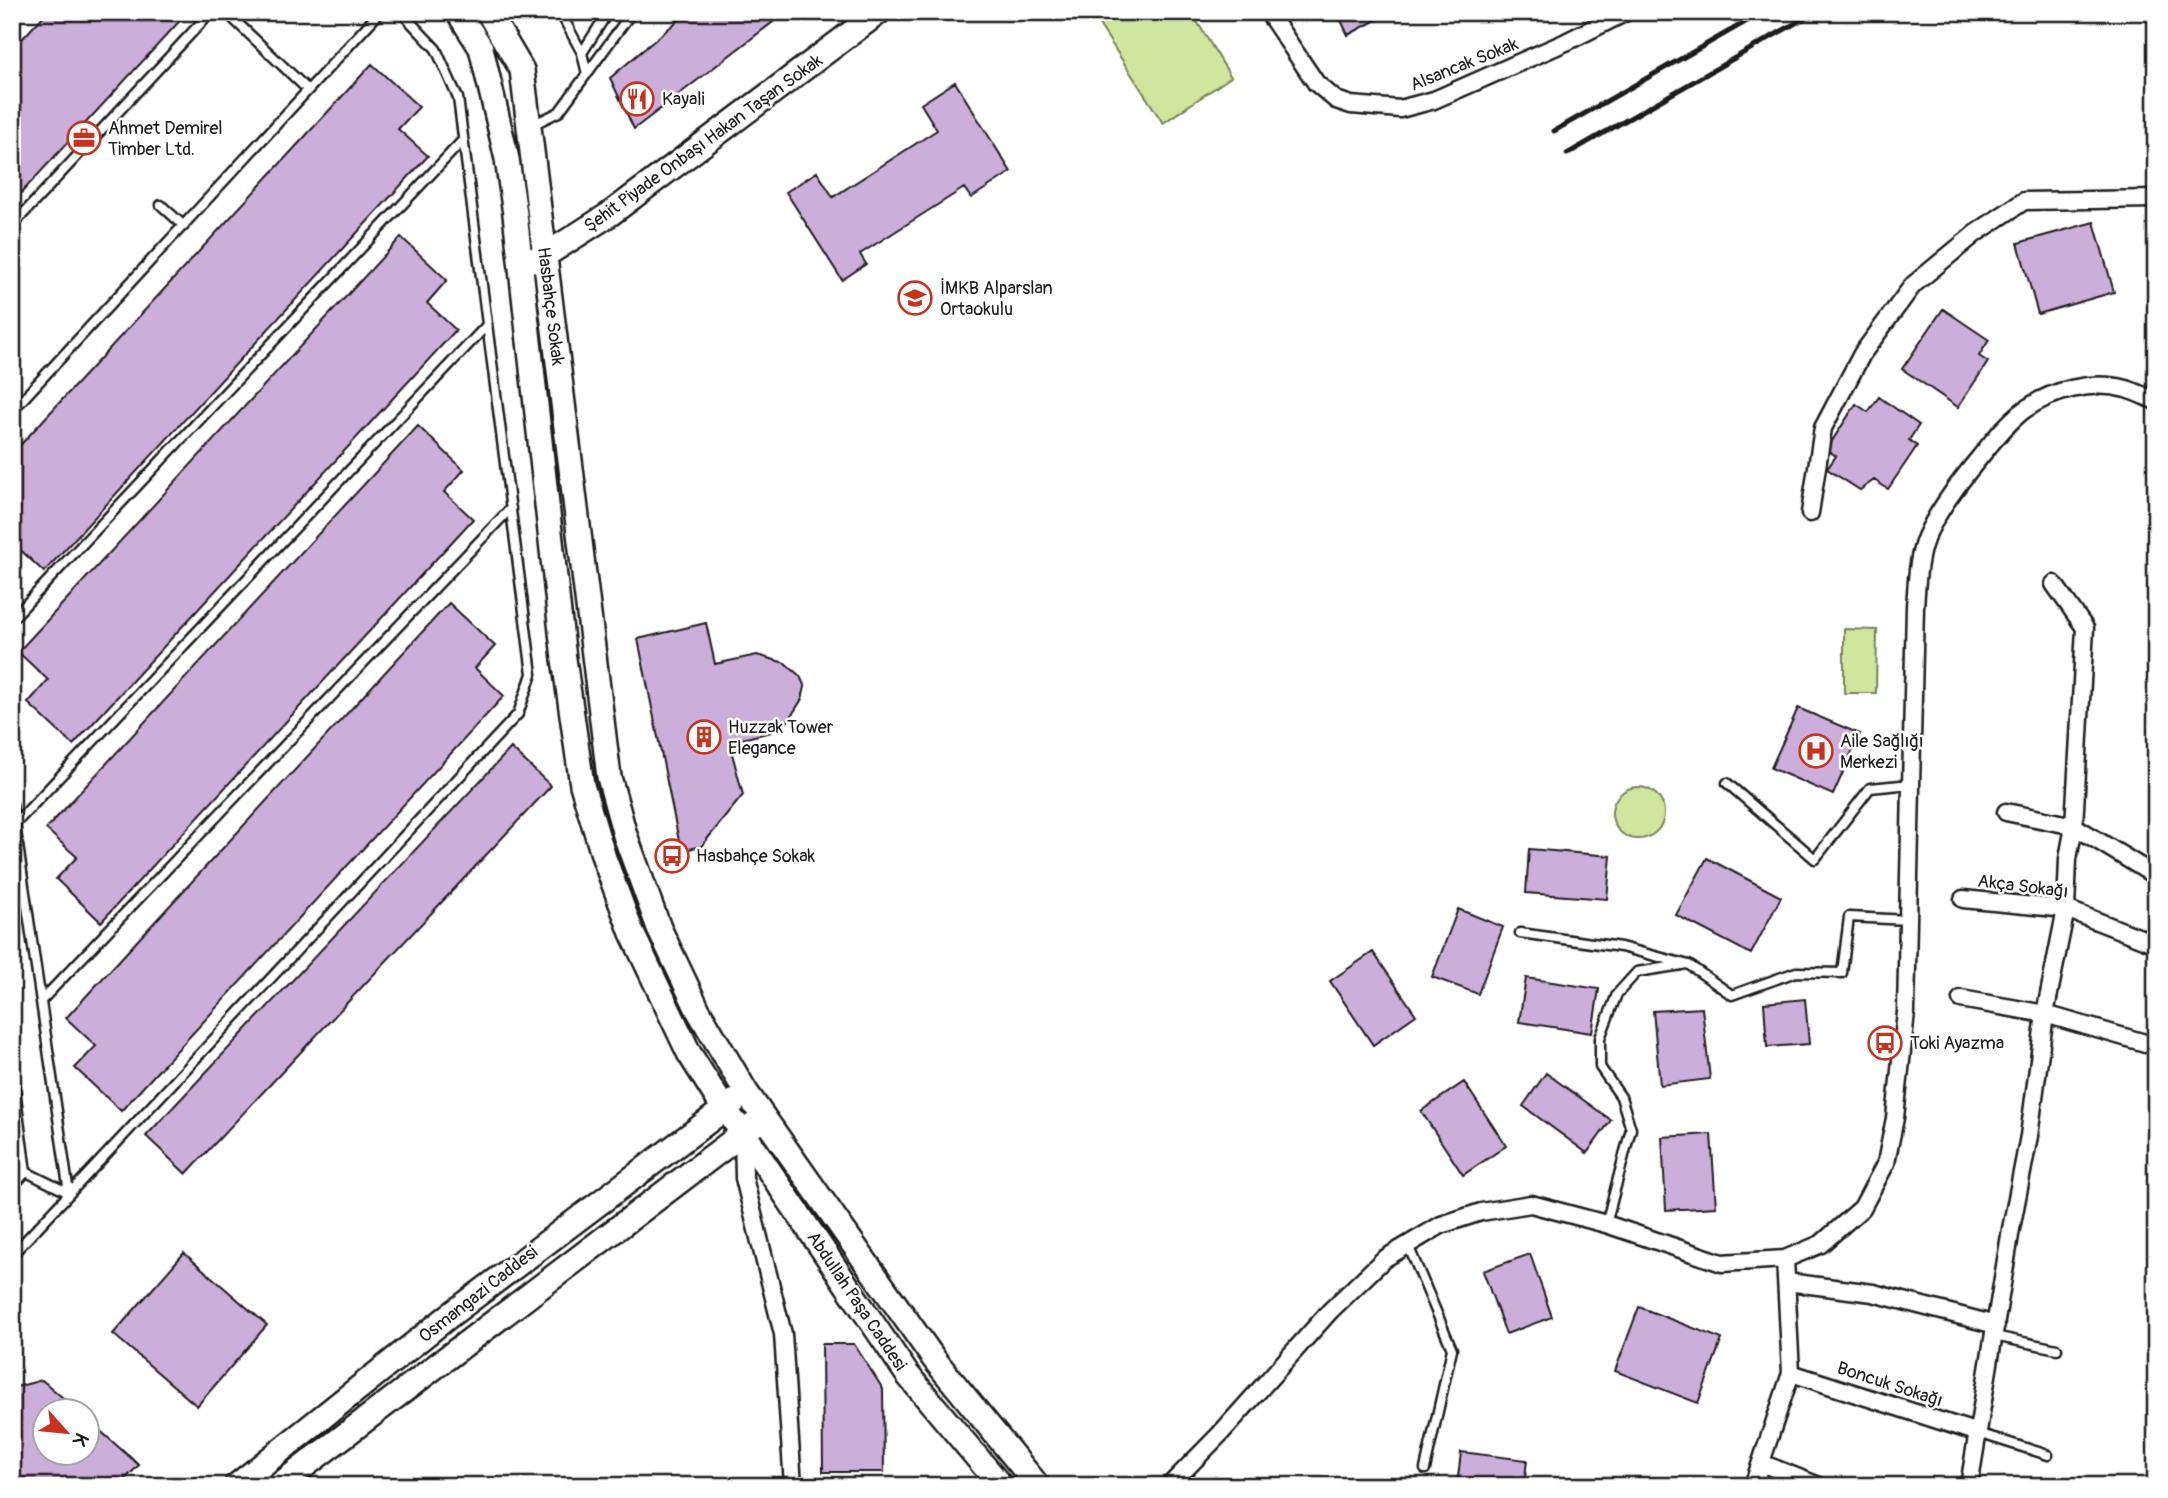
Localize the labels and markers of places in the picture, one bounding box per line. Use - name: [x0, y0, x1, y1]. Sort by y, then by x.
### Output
- restaurant icon: Kayali: [618, 80, 656, 118]
- place label: Kayali: [662, 88, 705, 111]
- place label: Ahmet Demirel Timber Ltd.: [108, 117, 223, 161]
- office icon: Ahmet Demirel Timber Ltd.: [65, 119, 103, 157]
- place label: İMKB Alparslan Ortaokulu: [940, 277, 1053, 321]
- school or university icon: İMKB Alparslan Ortaokulu: [896, 279, 934, 317]
- place label: Huzzak Tower Elegance: [728, 716, 834, 760]
- building icon: Huzzak Tower Elegance: [685, 718, 723, 756]
- place label: Aile Sağlığı Merkezi: [1840, 730, 1924, 774]
- hospital icon: Aile Sağlığı Merkezi: [1797, 732, 1835, 770]
- bus stop icon: Hasbahçe Sokak: [653, 837, 691, 875]
- place label: Hasbahçe Sokak: [696, 845, 816, 868]
- bus stop icon: Toki Ayazma: [1866, 1024, 1904, 1062]
- place label: Toki Ayazma: [1910, 1032, 2004, 1055]

